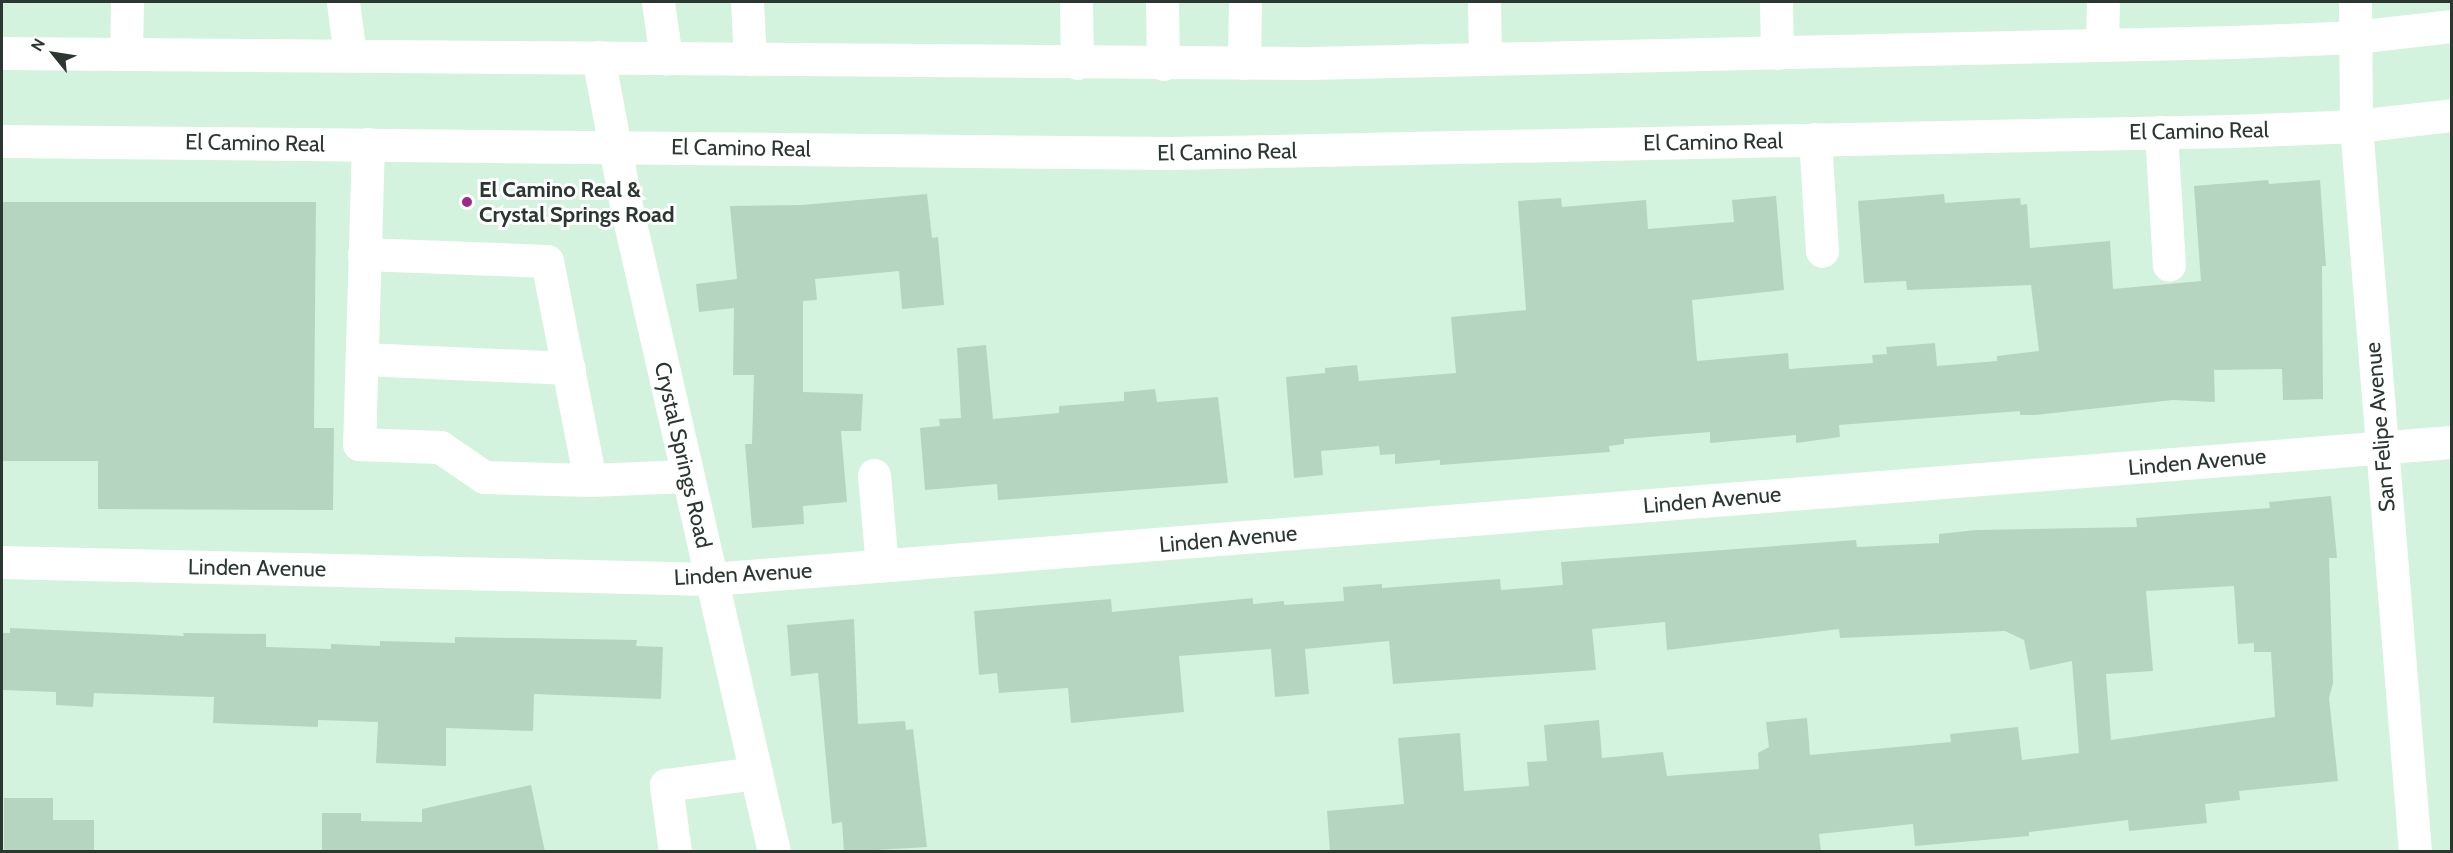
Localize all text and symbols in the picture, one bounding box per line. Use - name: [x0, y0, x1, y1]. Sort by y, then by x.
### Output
- north arrow: [24, 24, 84, 84]
- text: N: [27, 35, 49, 54]
- street label: El Camino Real: [2129, 117, 2269, 145]
- street label: El Camino Real: [1643, 128, 1783, 156]
- street label: El Camino Real: [185, 129, 325, 157]
- street label: El Camino Real: [671, 134, 811, 162]
- street label: El Camino Real: [1157, 138, 1297, 166]
- place label: El Camino Real & Crystal Springs Road: [479, 176, 675, 228]
- marker: El Camino Real & Crystal Springs Road: [460, 195, 474, 209]
- street label: San Felipe Avenue: [2359, 341, 2401, 513]
- street label: Crystal Springs Road: [649, 359, 717, 551]
- street label: Linden Avenue: [2127, 443, 2267, 481]
- street label: Linden Avenue: [1642, 481, 1782, 519]
- street label: Linden Avenue: [1158, 520, 1298, 558]
- street label: Linden Avenue: [188, 554, 326, 582]
- street label: Linden Avenue: [673, 557, 813, 591]

